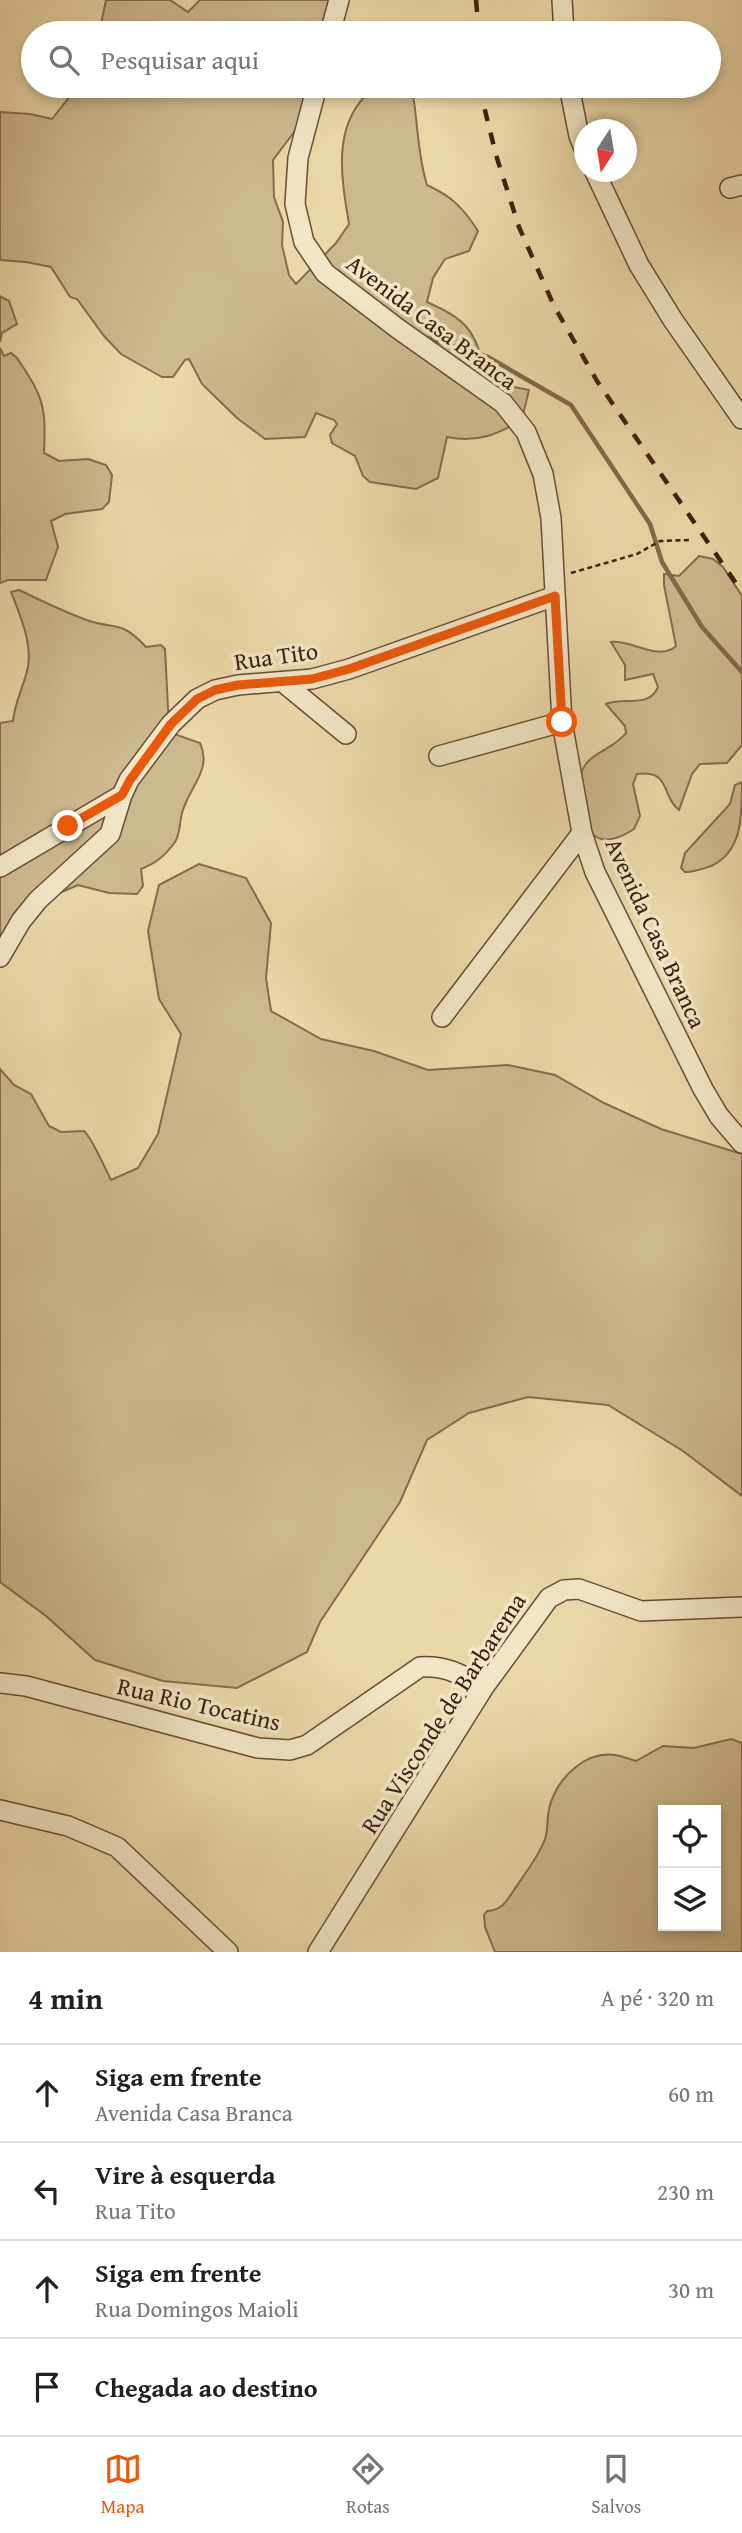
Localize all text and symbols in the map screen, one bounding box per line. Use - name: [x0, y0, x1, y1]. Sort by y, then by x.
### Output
- search box: [21, 21, 721, 98]
- text: Pesquisar aqui: [101, 40, 259, 79]
- icon: search: [45, 41, 83, 79]
- north arrow: [574, 119, 637, 182]
- street label: Avenida Casa Branca: [339, 246, 525, 398]
- street label: Rua Tito: [232, 633, 320, 679]
- route start: [546, 706, 577, 737]
- route end: [52, 810, 83, 841]
- street label: Avenida Casa Branca: [597, 832, 716, 1034]
- street label: Rua Visconde de Barbarema: [352, 1585, 535, 1840]
- street label: Rua Rio Tocatins: [114, 1668, 284, 1740]
- map controls: [658, 1805, 721, 1931]
- button: locate: [658, 1805, 721, 1868]
- button: layers: [658, 1868, 721, 1931]
- text: 4 min: [28, 1976, 103, 2020]
- text: A pé · 320 m: [601, 1981, 714, 2014]
- text: Siga em frente: [95, 2057, 262, 2096]
- icon: ahead: [28, 2074, 66, 2112]
- text: 60 m: [668, 2077, 714, 2110]
- text: Avenida Casa Branca: [95, 2096, 293, 2129]
- text: Vire à esquerda: [95, 2155, 276, 2194]
- icon: left: [28, 2172, 66, 2210]
- text: 230 m: [657, 2175, 714, 2208]
- text: Rua Tito: [95, 2194, 176, 2227]
- text: Siga em frente: [95, 2253, 262, 2292]
- icon: ahead: [28, 2270, 66, 2308]
- text: 30 m: [668, 2273, 714, 2306]
- text: Rua Domingos Maioli: [95, 2292, 299, 2325]
- icon: arrive: [28, 2368, 66, 2406]
- text: Chegada ao destino: [95, 2368, 318, 2407]
- tab: Mapa: [101, 2450, 145, 2520]
- tab: Rotas: [346, 2450, 390, 2520]
- tab: Salvos: [591, 2450, 641, 2520]

